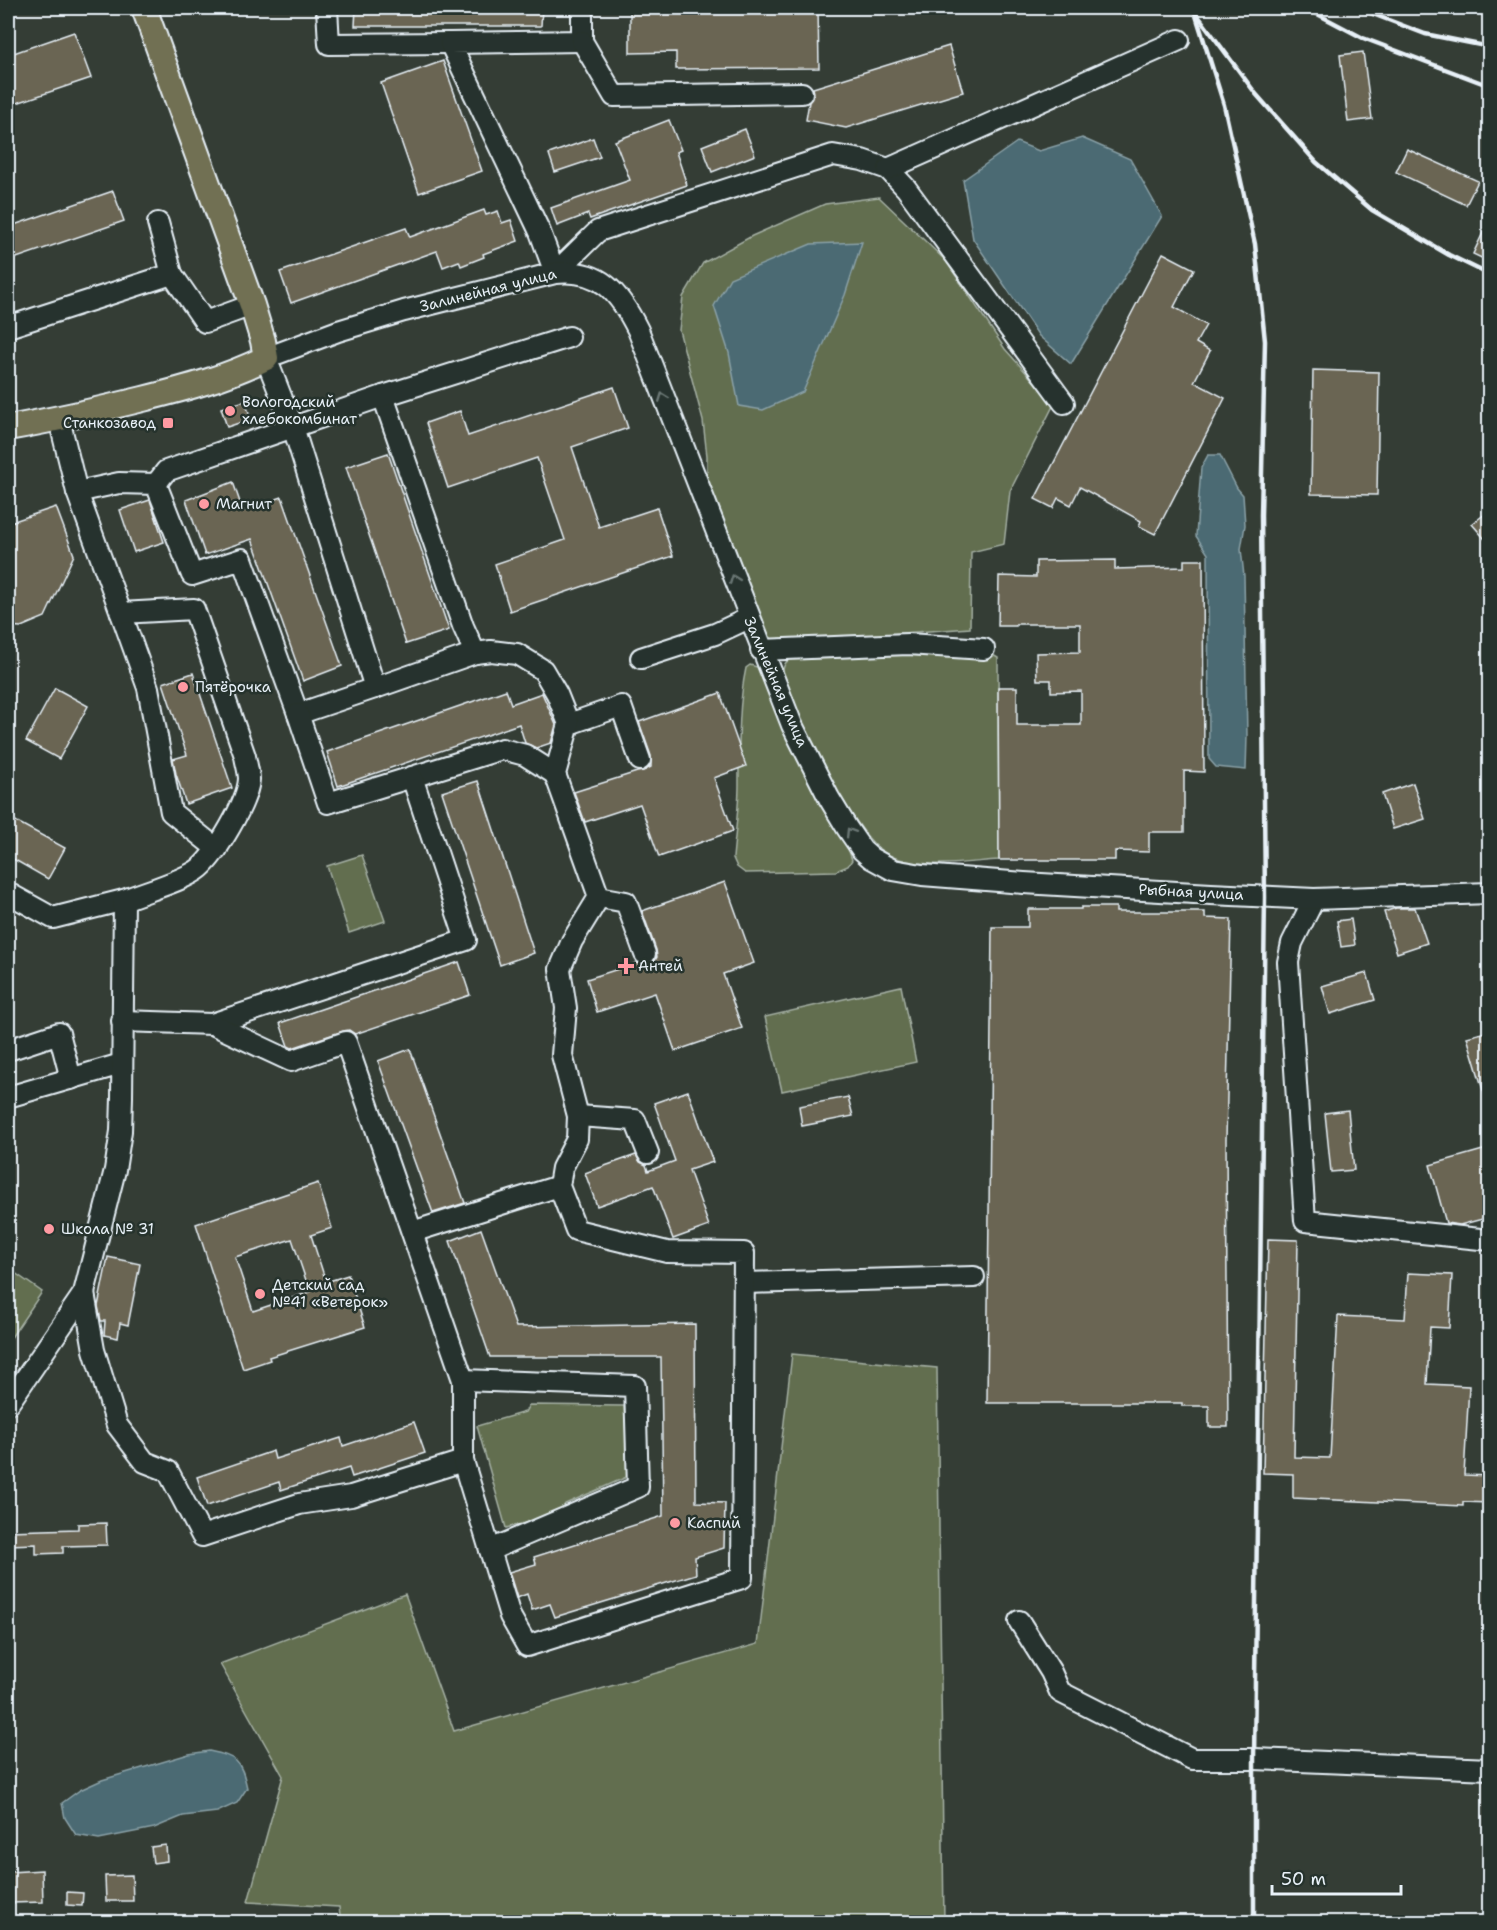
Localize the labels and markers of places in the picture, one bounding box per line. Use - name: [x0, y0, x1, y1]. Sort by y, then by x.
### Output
- place label: Вологодский хлебокомбинат: [242, 392, 357, 429]
- marker: Вологодский хлебокомбинат: [223, 404, 237, 418]
- place label: Станкозавод: [63, 413, 156, 433]
- marker: Станкозавод: [161, 416, 175, 430]
- place label: Магнит: [216, 494, 272, 514]
- marker: Магнит: [197, 497, 211, 511]
- place label: Пятёрочка: [195, 677, 272, 697]
- marker: Пятёрочка: [176, 680, 190, 694]
- place label: Антей: [638, 956, 683, 976]
- marker: Антей: [619, 959, 633, 973]
- place label: Школа № 31: [61, 1219, 154, 1239]
- marker: Школа № 31: [42, 1222, 56, 1236]
- place label: Детский сад №41 «Ветерок»: [272, 1275, 388, 1312]
- marker: Детский сад №41 «Ветерок»: [253, 1287, 267, 1301]
- place label: Каспий: [687, 1513, 741, 1533]
- marker: Каспий: [668, 1516, 682, 1530]

